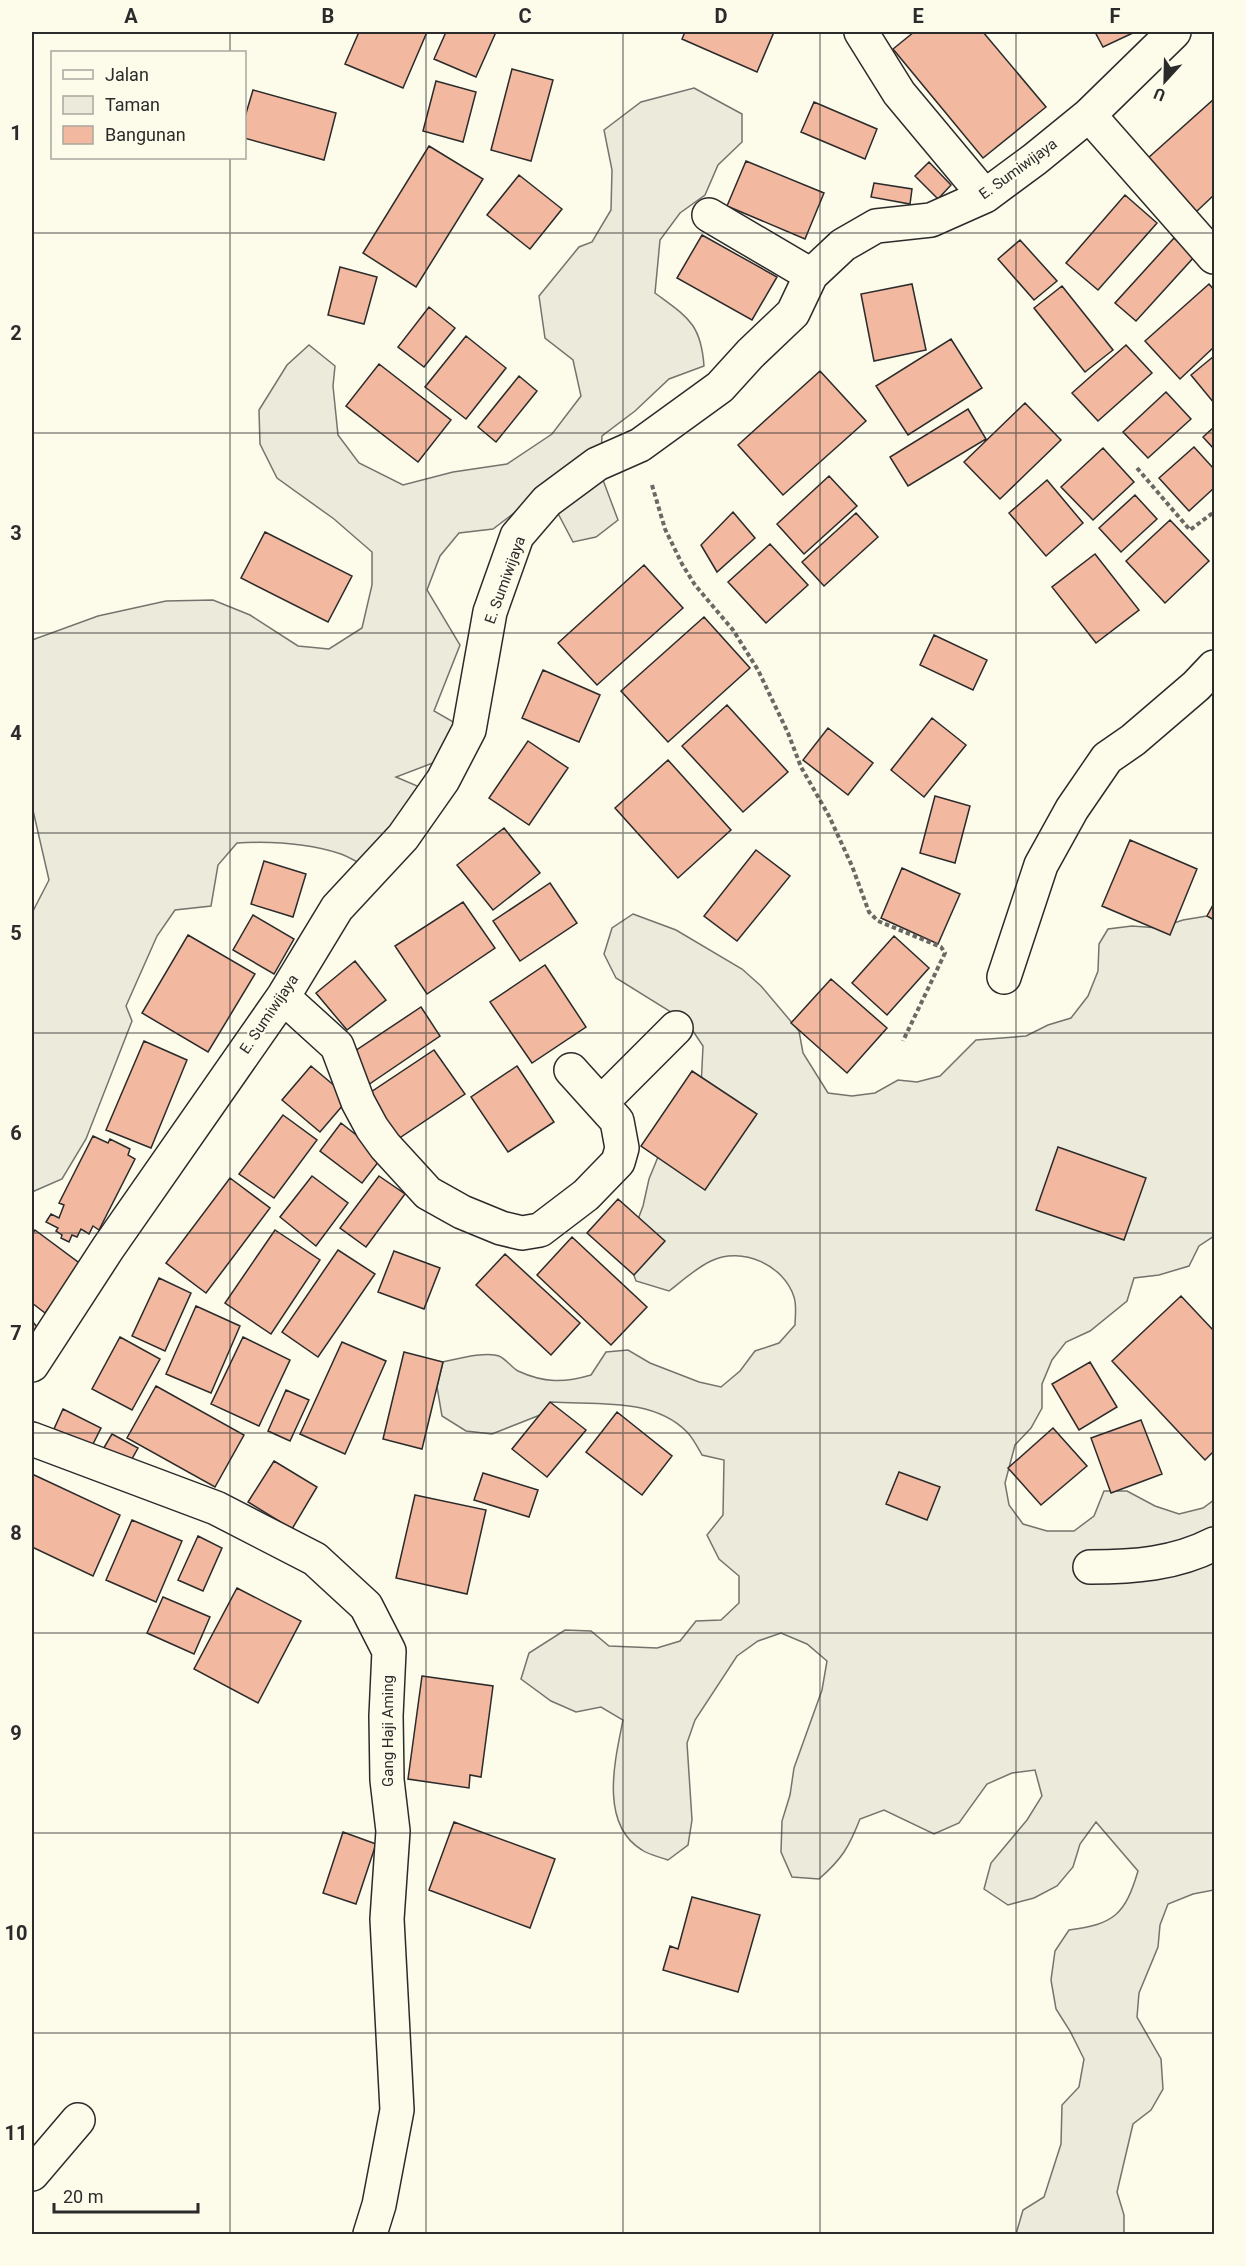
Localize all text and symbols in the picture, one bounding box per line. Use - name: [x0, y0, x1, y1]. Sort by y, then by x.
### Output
- text: A: [124, 4, 138, 28]
- text: B: [322, 4, 334, 28]
- text: C: [518, 4, 532, 28]
- text: D: [715, 4, 728, 28]
- text: E: [912, 4, 924, 28]
- text: F: [1110, 4, 1121, 28]
- legend: [51, 51, 246, 159]
- north arrow: [1135, 51, 1195, 111]
- text: Jalan: [105, 64, 149, 85]
- text: U: [1151, 84, 1168, 105]
- text: Taman: [105, 94, 160, 115]
- text: 1: [10, 121, 22, 145]
- text: Bangunan: [105, 124, 186, 145]
- street label: E. Sumiwijaya: [976, 135, 1060, 203]
- text: 2: [10, 321, 22, 345]
- text: 3: [10, 521, 22, 545]
- street label: E. Sumiwijaya: [481, 534, 529, 626]
- text: 4: [10, 721, 22, 745]
- text: 5: [10, 921, 22, 945]
- street label: E. Sumiwijaya: [236, 971, 302, 1057]
- text: 6: [10, 1121, 22, 1145]
- text: 7: [10, 1321, 22, 1345]
- text: 8: [10, 1521, 22, 1545]
- street label: Gang Haji Aming: [379, 1675, 397, 1787]
- text: 9: [10, 1721, 22, 1745]
- text: 10: [5, 1921, 27, 1945]
- text: 11: [5, 2121, 27, 2145]
- scale bar: [54, 2176, 198, 2214]
- text: 20 m: [63, 2186, 103, 2207]

